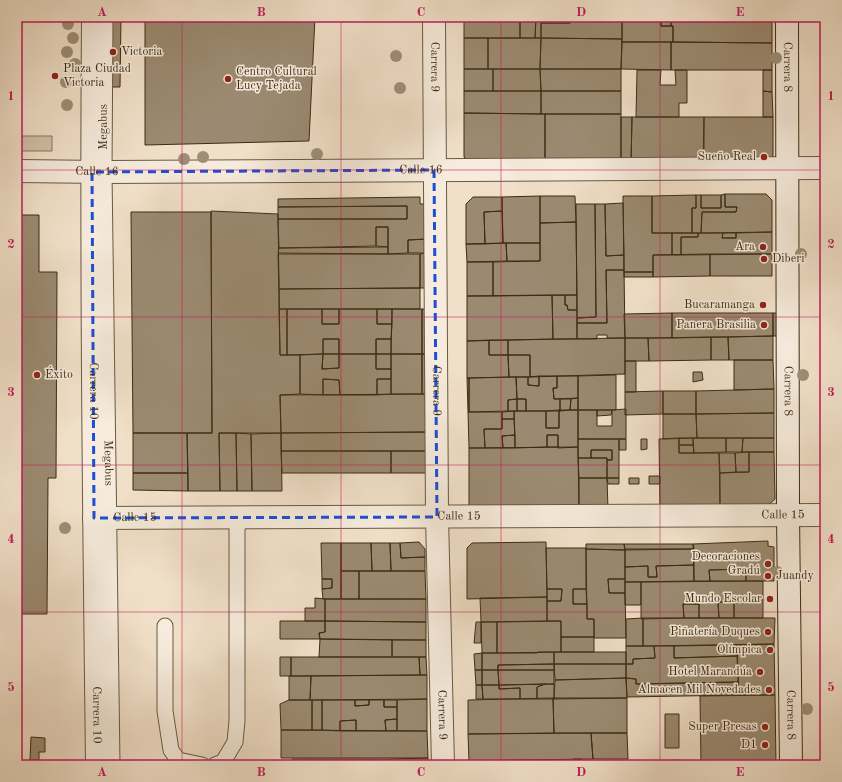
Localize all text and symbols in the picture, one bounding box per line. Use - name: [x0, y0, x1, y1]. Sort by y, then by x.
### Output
- text: A: [97, 6, 107, 19]
- text: B: [256, 6, 266, 19]
- text: C: [417, 6, 425, 19]
- text: D: [576, 6, 586, 19]
- text: E: [736, 6, 745, 19]
- street label: Carrera 9: [428, 42, 440, 92]
- street label: Carrera 8: [781, 42, 793, 92]
- place label: Victoria: [121, 46, 163, 58]
- marker: Victoria: [108, 47, 118, 57]
- place label: Plaza Ciudad Victoria: [63, 63, 131, 89]
- place label: Centro Cultural Lucy Tejada: [236, 66, 317, 92]
- marker: Plaza Ciudad Victoria: [50, 71, 60, 81]
- marker: Centro Cultural Lucy Tejada: [223, 74, 233, 84]
- text: 1: [7, 90, 15, 103]
- text: 1: [827, 90, 835, 103]
- street label: Megabus: [98, 104, 110, 150]
- place label: Sueño Real: [698, 151, 756, 163]
- marker: Sueño Real: [759, 152, 769, 162]
- street label: Calle 16: [399, 164, 443, 176]
- street label: Calle 16: [75, 166, 119, 178]
- text: 2: [7, 238, 15, 251]
- text: 2: [827, 238, 835, 251]
- place label: Ara: [735, 241, 755, 253]
- marker: Ara: [758, 242, 768, 252]
- place label: Diberi: [772, 253, 804, 265]
- marker: Diberi: [759, 254, 769, 264]
- place label: Bucaramanga: [684, 299, 755, 311]
- marker: Bucaramanga: [758, 300, 768, 310]
- place label: Panera Brasilia: [676, 319, 756, 331]
- marker: Panera Brasilia: [759, 320, 769, 330]
- street label: Carrera 10: [87, 362, 99, 420]
- place label: Éxito: [45, 366, 73, 381]
- street label: Carrera 9: [430, 366, 442, 416]
- street label: Carrera 8: [782, 366, 794, 416]
- marker: Éxito: [32, 370, 42, 380]
- text: 3: [7, 386, 15, 399]
- text: 3: [827, 386, 835, 399]
- street label: Megabus: [102, 440, 114, 486]
- street label: Calle 15: [761, 508, 805, 521]
- street label: Calle 15: [437, 509, 481, 523]
- street label: Calle 15: [113, 511, 157, 524]
- text: 4: [7, 533, 15, 546]
- text: 4: [827, 533, 835, 546]
- place label: Decoraciones Gradú: [691, 551, 761, 577]
- marker: Decoraciones Gradú: [763, 559, 773, 569]
- place label: Juandy: [776, 570, 815, 582]
- marker: Juandy: [763, 571, 773, 581]
- place label: Mundo Escolar: [685, 593, 762, 605]
- marker: Mundo Escolar: [765, 594, 775, 604]
- place label: Piñatería Duques: [670, 626, 760, 638]
- marker: Piñatería Duques: [763, 627, 773, 637]
- place label: Olímpica: [717, 644, 762, 656]
- marker: Olímpica: [765, 645, 775, 655]
- place label: Hotel Marandúa: [668, 666, 752, 678]
- marker: Hotel Marandúa: [755, 667, 765, 677]
- text: 5: [7, 681, 15, 694]
- text: 5: [827, 681, 835, 694]
- place label: Almacen Mil Novedades: [637, 684, 761, 696]
- marker: Almacen Mil Novedades: [764, 685, 774, 695]
- street label: Carrera 10: [90, 686, 103, 744]
- street label: Carrera 9: [435, 690, 448, 740]
- street label: Carrera 8: [784, 690, 797, 740]
- place label: Super Presas: [688, 721, 757, 733]
- marker: Super Presas: [760, 722, 770, 732]
- place label: D1: [741, 739, 757, 751]
- marker: D1: [760, 740, 770, 750]
- text: A: [97, 766, 107, 779]
- text: B: [256, 766, 266, 779]
- text: C: [417, 766, 425, 779]
- text: D: [576, 766, 586, 779]
- text: E: [736, 766, 745, 779]

